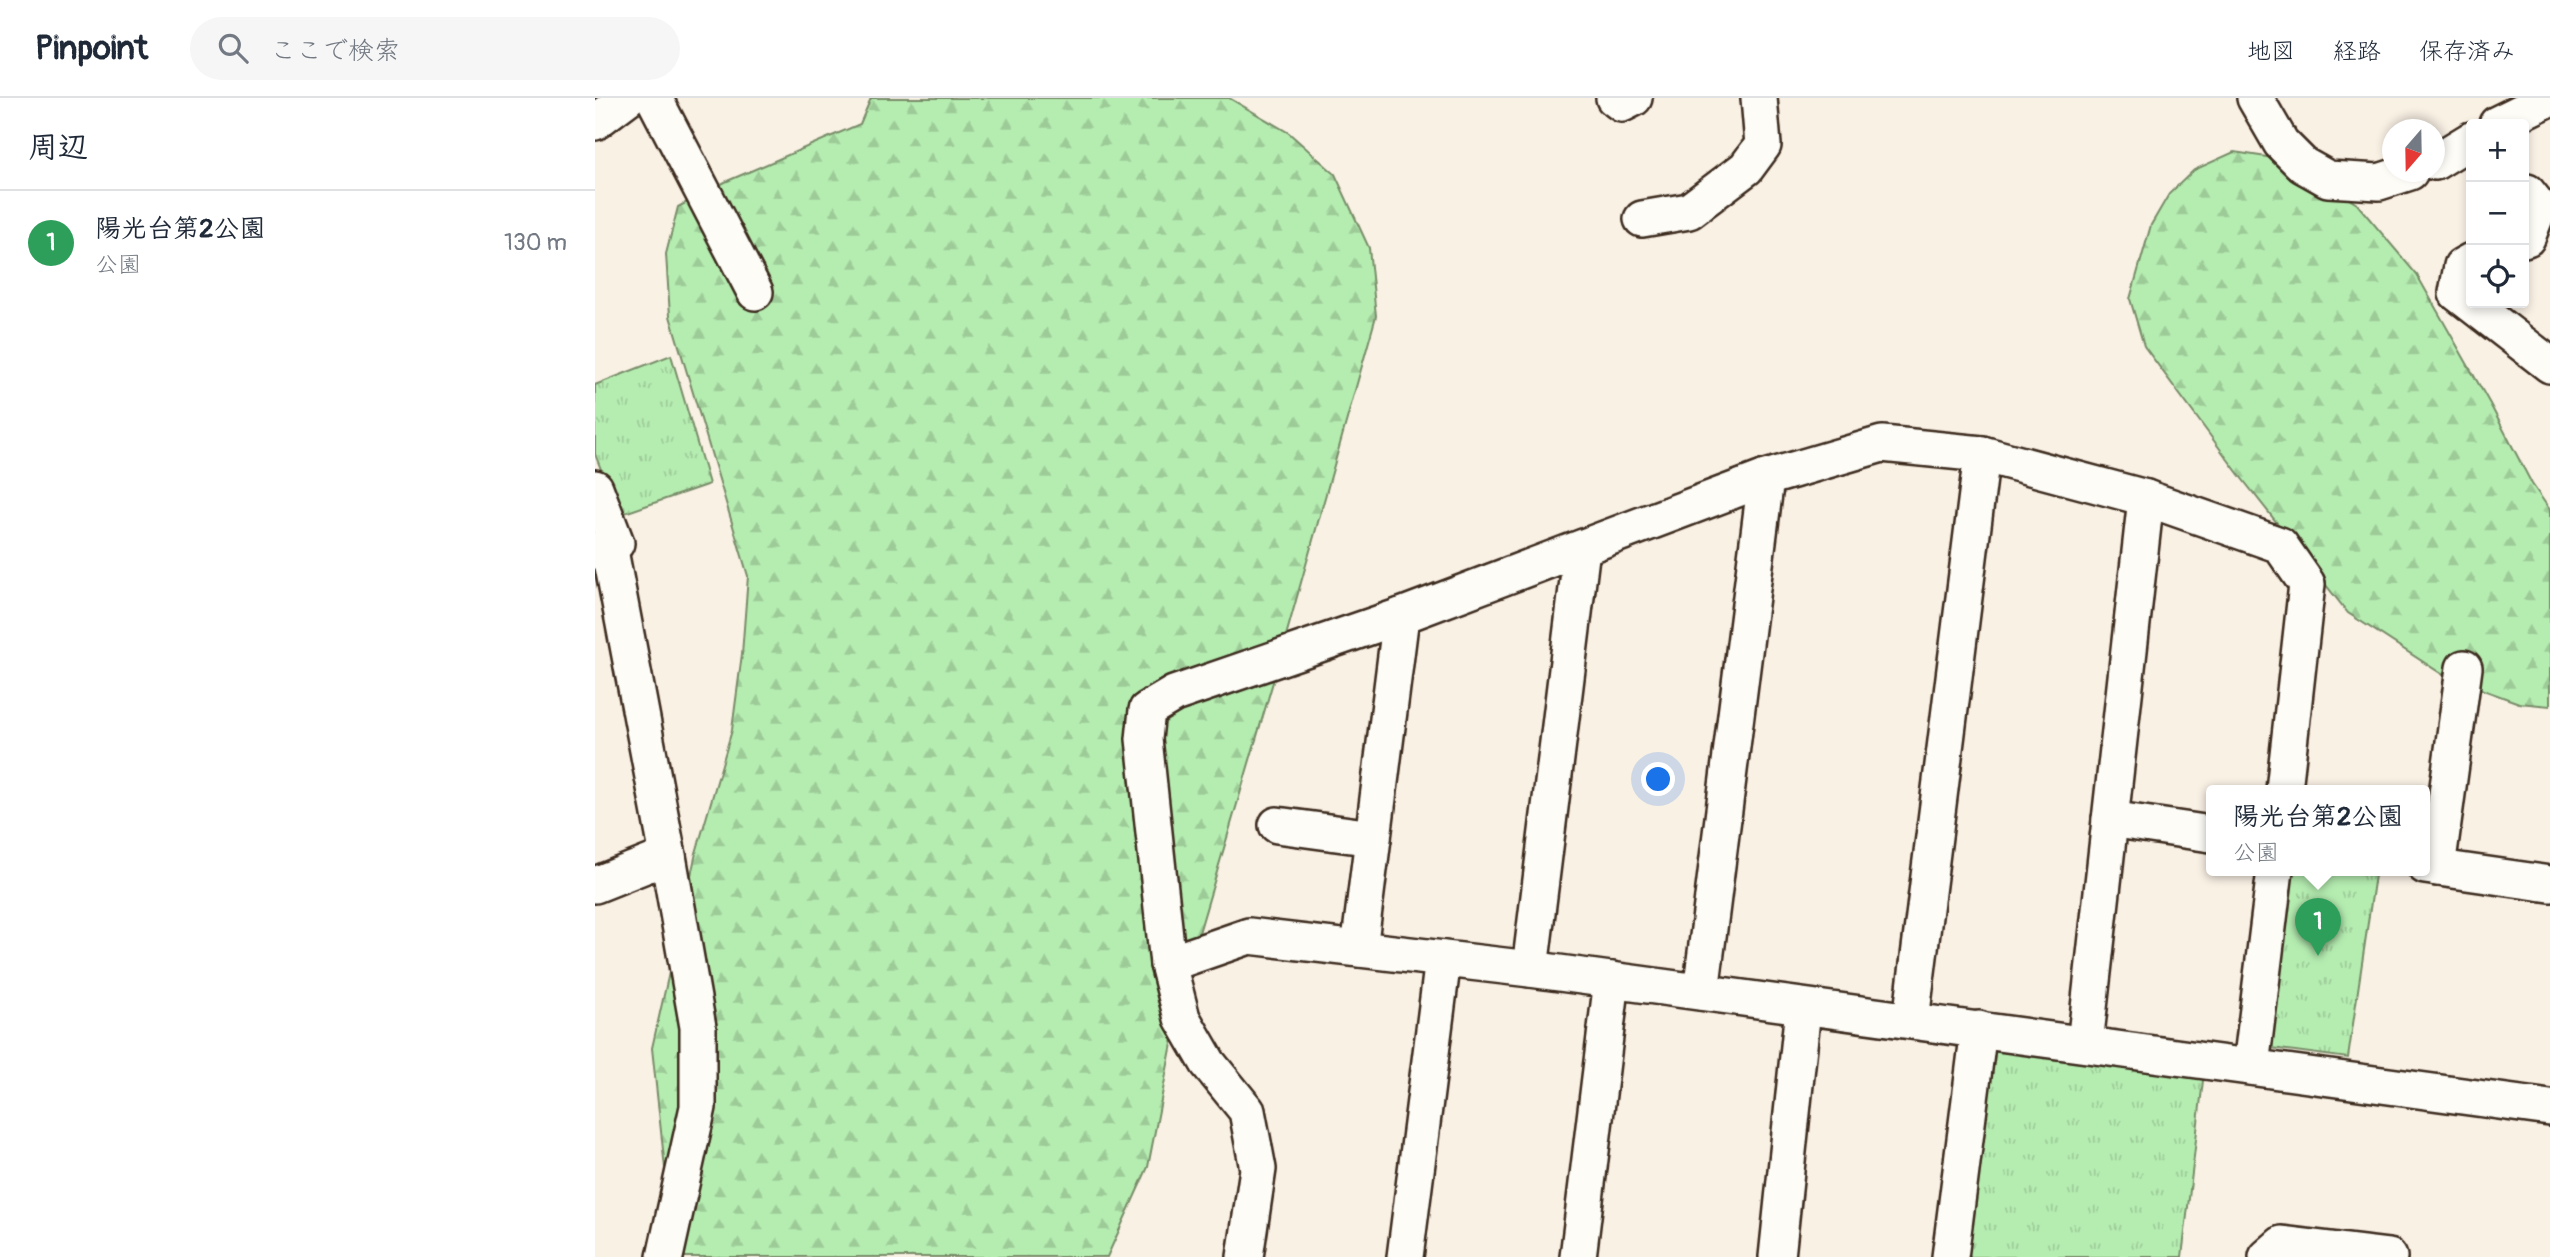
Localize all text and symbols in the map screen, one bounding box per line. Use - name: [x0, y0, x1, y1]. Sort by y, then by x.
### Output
- search box: [190, 17, 680, 80]
- text: Pinpoint: [35, 28, 148, 69]
- icon: search: [214, 29, 252, 67]
- text: ここで検索: [270, 35, 400, 67]
- text: 地図: [2247, 37, 2295, 66]
- text: 経路: [2333, 37, 2381, 66]
- text: 保存済み: [2419, 37, 2515, 66]
- north arrow: [2382, 119, 2445, 182]
- map controls: [2466, 119, 2529, 308]
- button: +: [2466, 119, 2529, 182]
- text: 周辺: [28, 129, 88, 166]
- button: −: [2466, 182, 2529, 245]
- text: 陽光台第2公園: [95, 213, 266, 245]
- text: 1: [47, 228, 56, 257]
- text: 130 m: [504, 228, 567, 257]
- button: locate: [2466, 245, 2529, 308]
- text: 公園: [95, 250, 141, 279]
- your location: [1641, 762, 1675, 796]
- popup: [2206, 785, 2430, 876]
- text: 陽光台第2公園: [2233, 801, 2403, 833]
- text: 公園: [2233, 838, 2279, 867]
- pin: 1: [2295, 898, 2341, 956]

